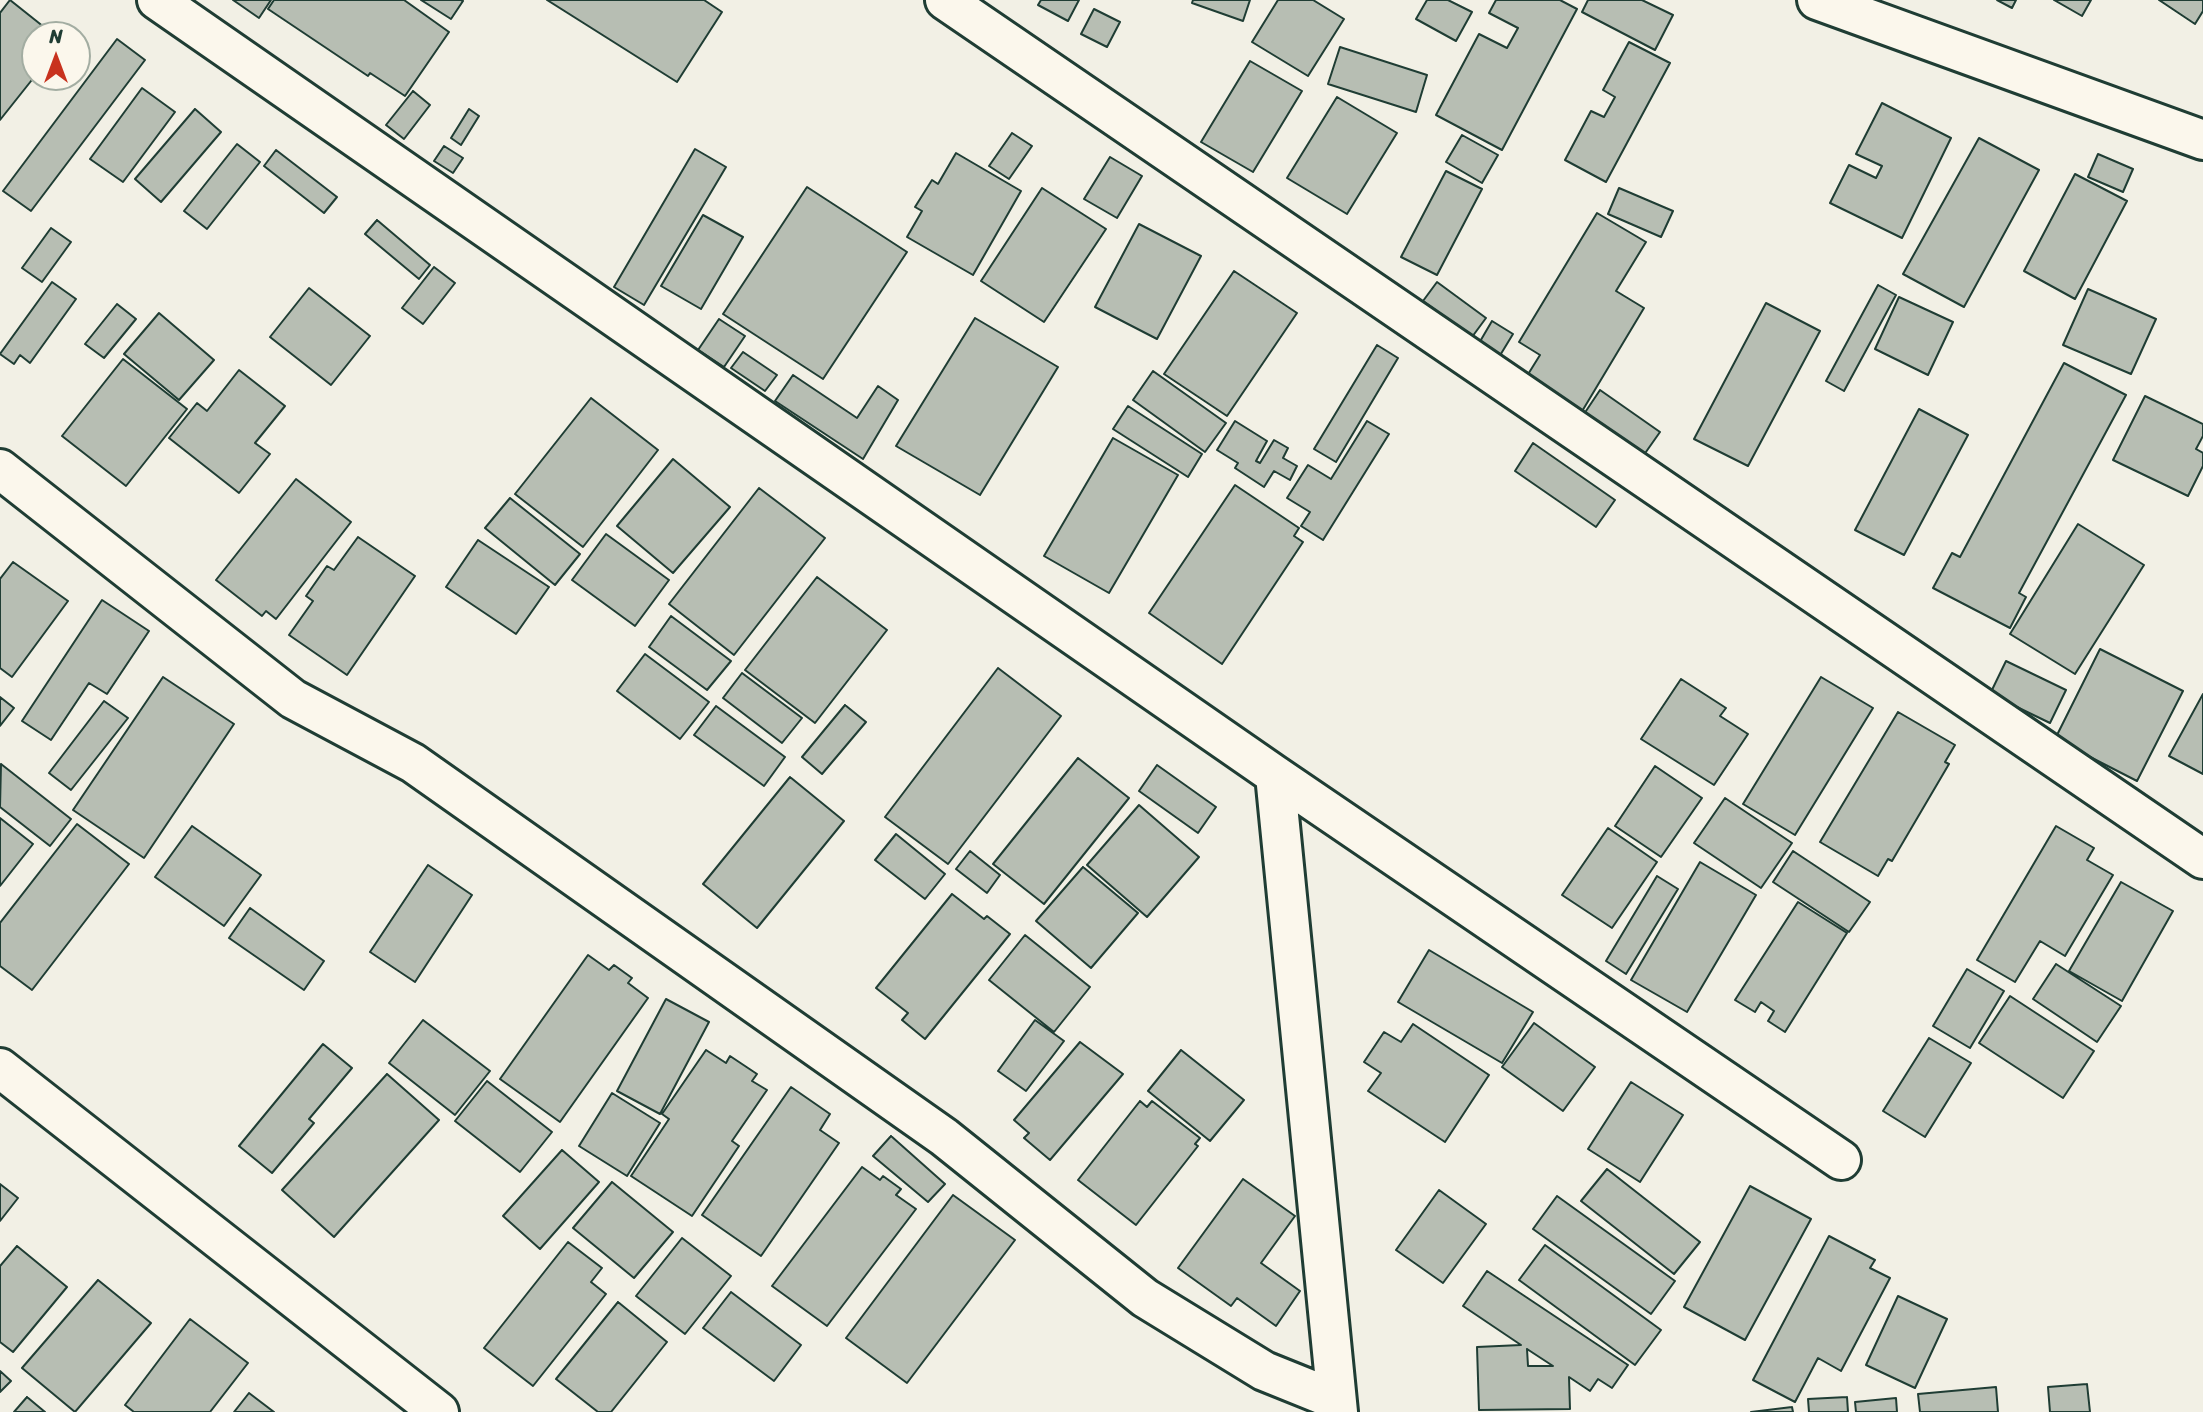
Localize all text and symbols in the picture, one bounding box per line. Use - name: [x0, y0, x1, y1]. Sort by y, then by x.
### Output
- text: N: [49, 20, 63, 53]
- north arrow: [21, 21, 91, 91]

